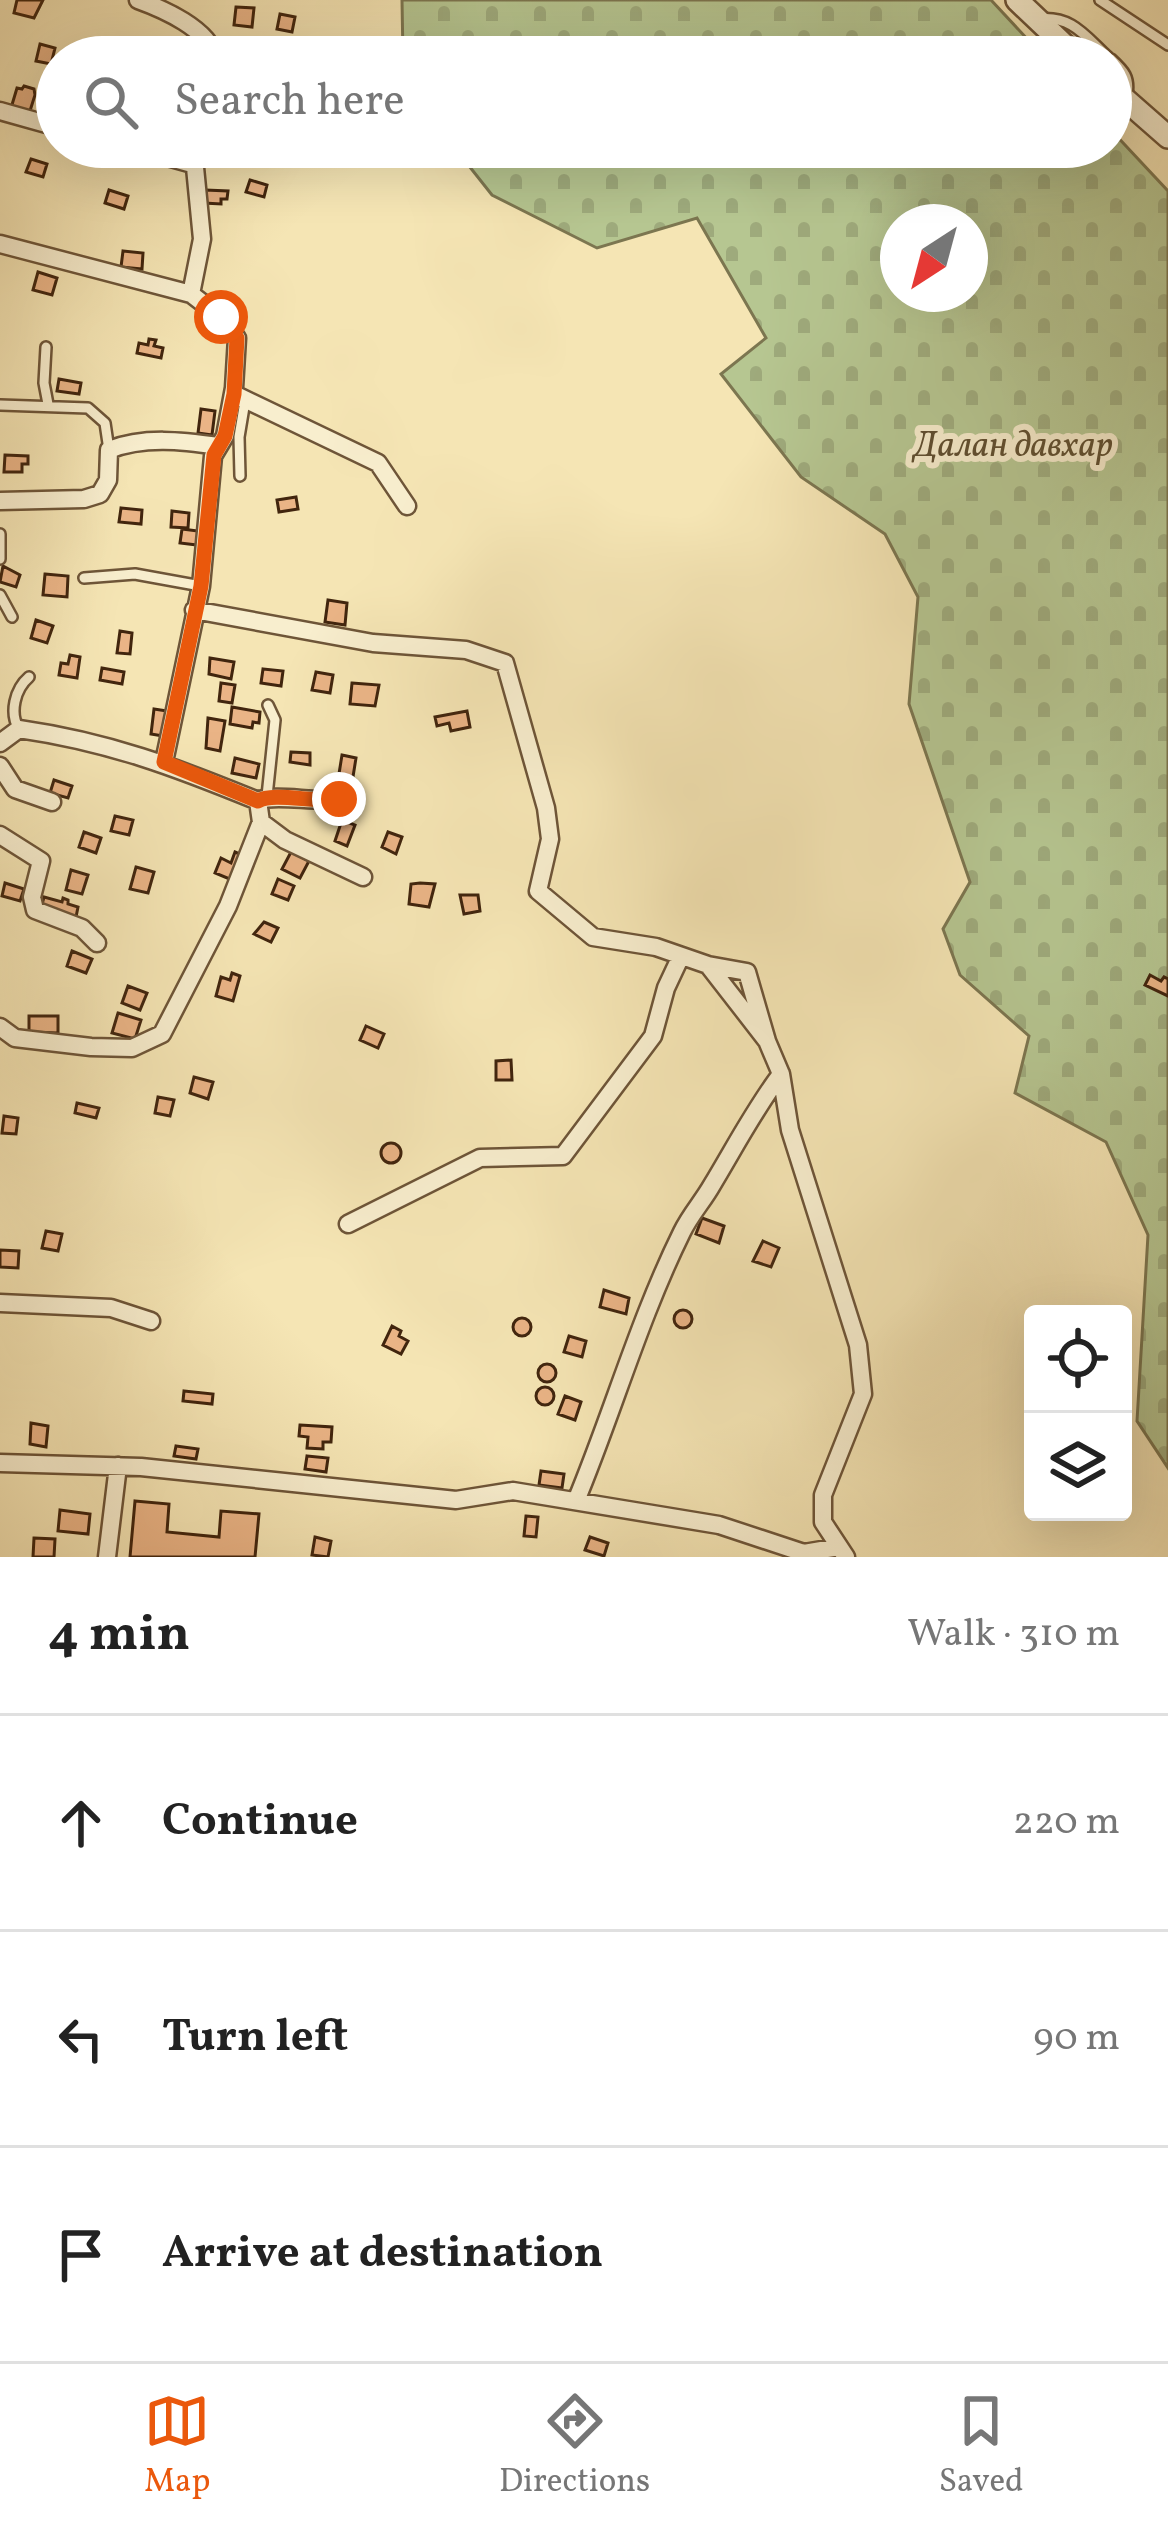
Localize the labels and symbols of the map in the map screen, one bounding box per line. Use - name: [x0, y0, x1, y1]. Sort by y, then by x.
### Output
- north arrow: [880, 204, 988, 312]
- route start: [194, 290, 248, 344]
- park label: Далан давхар: [911, 422, 1113, 472]
- route end: [312, 772, 366, 826]

